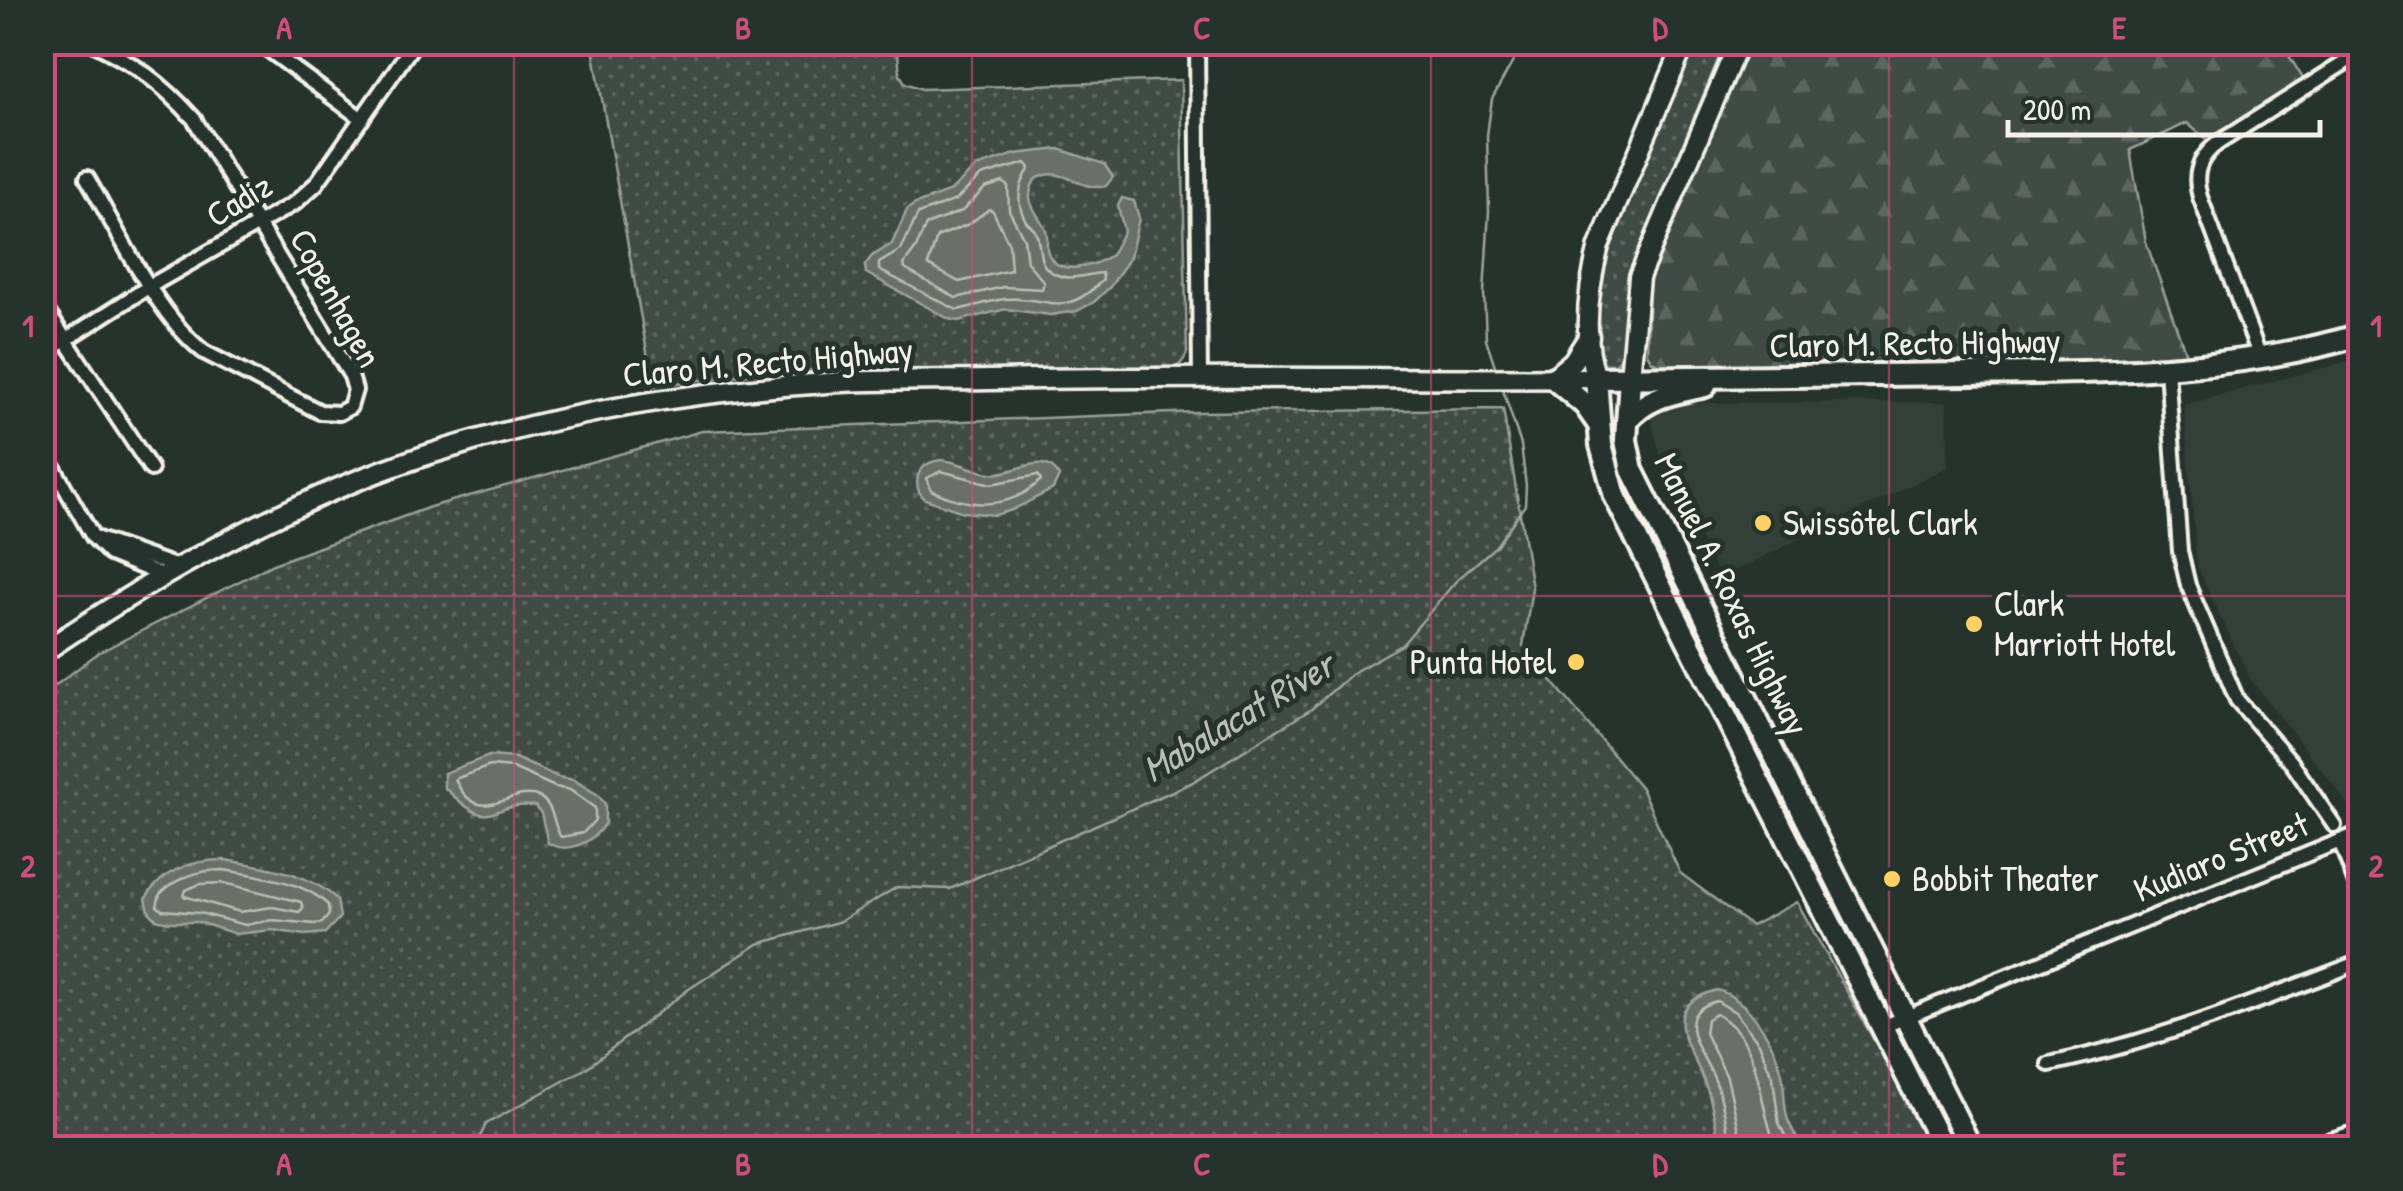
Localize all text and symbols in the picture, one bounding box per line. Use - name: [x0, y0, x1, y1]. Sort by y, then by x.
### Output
- text: A: [276, 6, 292, 49]
- text: B: [735, 6, 751, 49]
- text: C: [1193, 6, 1211, 49]
- text: D: [1652, 6, 1668, 49]
- text: E: [2112, 6, 2127, 49]
- scale bar: [2008, 75, 2320, 137]
- text: 200 m: [2023, 89, 2091, 129]
- street label: Cadiz: [197, 162, 281, 238]
- street label: Copenhagen: [279, 220, 394, 376]
- text: 1: [22, 304, 34, 347]
- text: 1: [2370, 304, 2382, 347]
- street label: Claro M. Recto Highway: [1769, 316, 2061, 369]
- street label: Claro M. Recto Highway: [621, 325, 915, 398]
- street label: Manuel A. Roxas Highway: [1644, 445, 1821, 743]
- place label: Swissôtel Clark: [1783, 499, 1978, 546]
- marker: Swissôtel Clark: [1752, 512, 1774, 534]
- place label: Clark Marriott Hotel: [1994, 580, 2176, 667]
- marker: Clark Marriott Hotel: [1963, 613, 1985, 635]
- water label: Mabalacat River: [1132, 636, 1347, 794]
- place label: Punta Hotel: [1410, 638, 1557, 685]
- marker: Punta Hotel: [1565, 651, 1587, 673]
- street label: Kudiaro Street: [2126, 800, 2316, 913]
- text: 2: [21, 844, 37, 887]
- text: 2: [2369, 844, 2385, 887]
- place label: Bobbit Theater: [1912, 855, 2099, 902]
- marker: Bobbit Theater: [1881, 868, 1903, 890]
- text: A: [276, 1142, 292, 1185]
- text: B: [735, 1142, 751, 1185]
- text: C: [1193, 1142, 1211, 1185]
- text: D: [1652, 1142, 1668, 1185]
- text: E: [2112, 1142, 2127, 1185]

